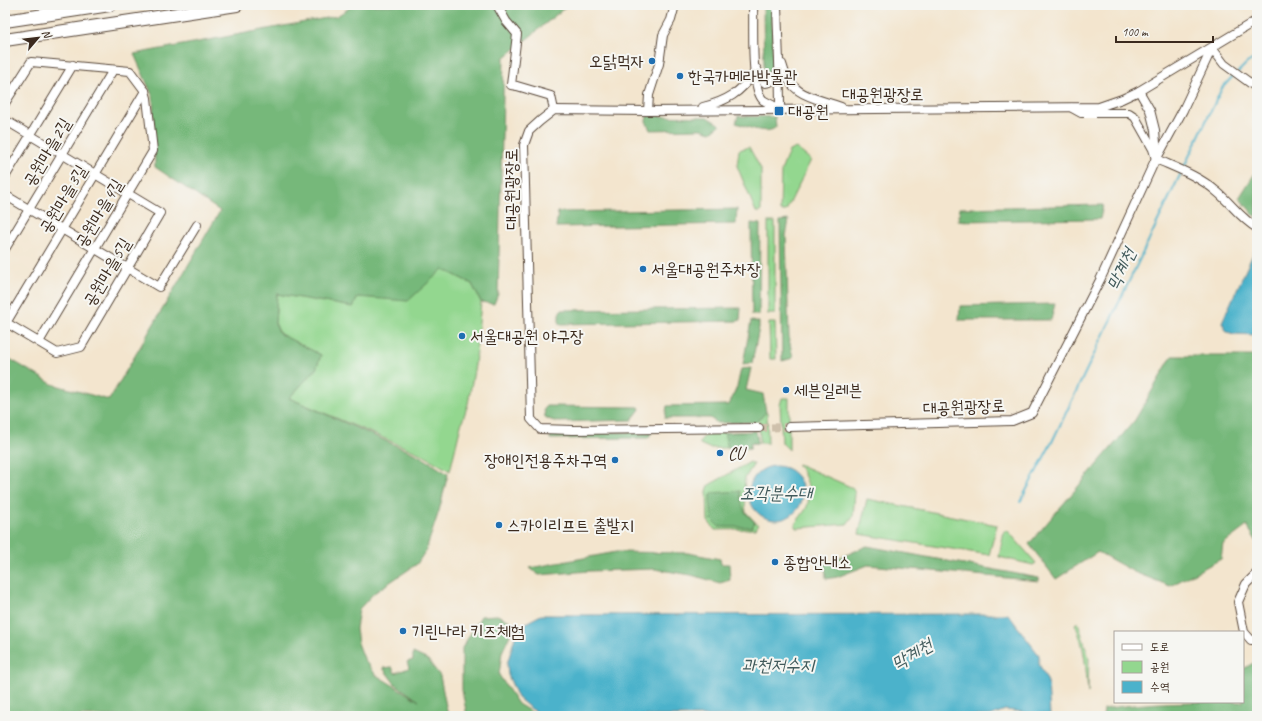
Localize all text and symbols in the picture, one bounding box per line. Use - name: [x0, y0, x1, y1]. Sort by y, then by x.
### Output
- north arrow: [18, 18, 58, 58]
- scale bar: [1116, 18, 1213, 44]
- text: 100 m: [1122, 24, 1149, 40]
- text: N: [39, 27, 56, 42]
- place label: 오닭먹자: [589, 51, 644, 72]
- marker: 오닭먹자: [647, 56, 657, 66]
- place label: 한국카메라박물관: [688, 66, 798, 87]
- marker: 한국카메라박물관: [675, 71, 685, 81]
- street label: 대공원광장로: [842, 84, 924, 105]
- place label: 대공원: [788, 101, 829, 122]
- marker: 대공원: [773, 105, 785, 117]
- street label: 공원마을2길: [18, 114, 76, 190]
- street label: 대공원광장로: [501, 148, 522, 230]
- street label: 공원마을3길: [34, 161, 92, 237]
- street label: 공원마을4길: [70, 175, 128, 251]
- street label: 공원마을5길: [78, 234, 136, 310]
- water label: 막계천: [1102, 243, 1141, 293]
- place label: 서울대공원주차장: [651, 259, 761, 280]
- marker: 서울대공원주차장: [638, 264, 648, 274]
- place label: 서울대공원 야구장: [470, 326, 584, 347]
- marker: 서울대공원 야구장: [457, 331, 467, 341]
- place label: 세븐일레븐: [794, 380, 862, 401]
- marker: 세븐일레븐: [781, 385, 791, 395]
- street label: 대공원광장로: [923, 395, 1005, 419]
- place label: CU: [728, 443, 748, 464]
- marker: CU: [715, 448, 725, 458]
- place label: 장애인전용주차구역: [484, 450, 607, 471]
- marker: 장애인전용주차구역: [610, 455, 620, 465]
- water label: 조각분수대: [740, 482, 815, 504]
- place label: 스카이리프트 출발지: [507, 515, 634, 536]
- marker: 스카이리프트 출발지: [494, 520, 504, 530]
- place label: 종합안내소: [783, 552, 851, 573]
- marker: 종합안내소: [770, 557, 780, 567]
- place label: 기린나라 키즈체험: [411, 621, 525, 642]
- marker: 기린나라 키즈체험: [398, 626, 408, 636]
- legend: [1114, 631, 1244, 703]
- water label: 막계천: [888, 633, 938, 674]
- text: 도로: [1150, 639, 1169, 655]
- water label: 과천저수지: [742, 654, 817, 676]
- text: 공원: [1150, 659, 1169, 675]
- text: 수역: [1150, 679, 1170, 695]

